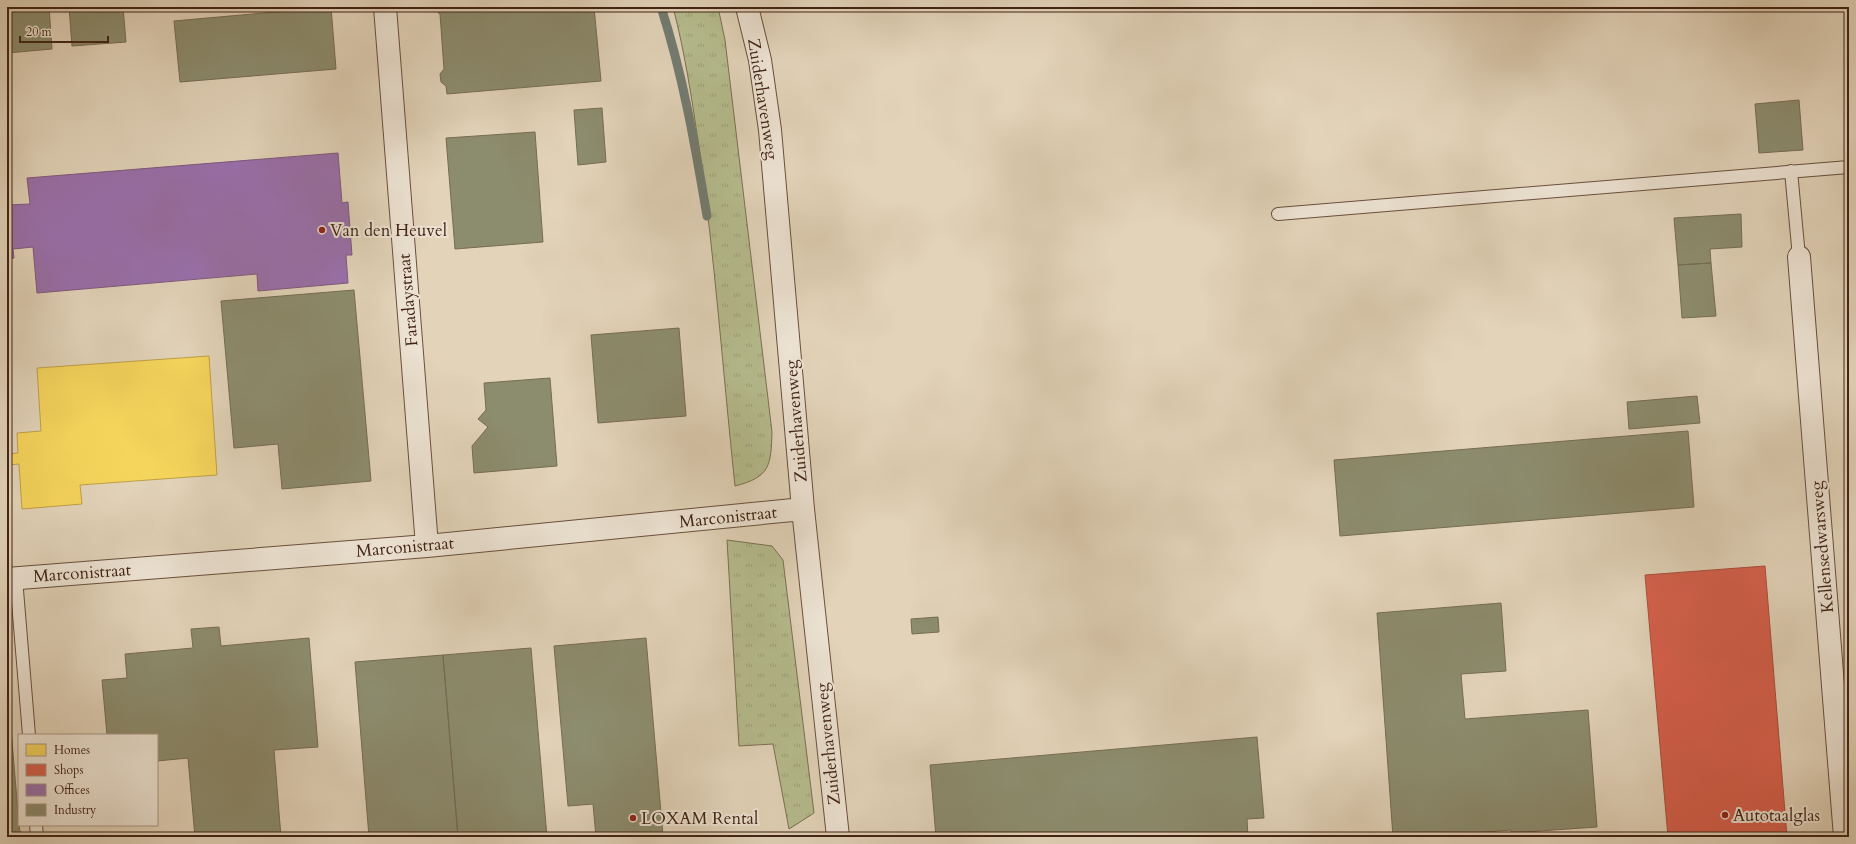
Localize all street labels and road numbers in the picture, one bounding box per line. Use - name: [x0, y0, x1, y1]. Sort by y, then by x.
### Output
- street label: Zuiderhavenweg: [742, 37, 784, 162]
- street label: Faradaystraat: [392, 252, 424, 347]
- street label: Zuiderhavenweg: [779, 358, 813, 483]
- street label: Kellensedwarsweg: [1805, 479, 1839, 614]
- street label: Marconistraat: [678, 500, 779, 534]
- street label: Marconistraat: [355, 531, 456, 563]
- street label: Marconistraat: [32, 558, 132, 588]
- street label: Zuiderhavenweg: [810, 681, 846, 806]

